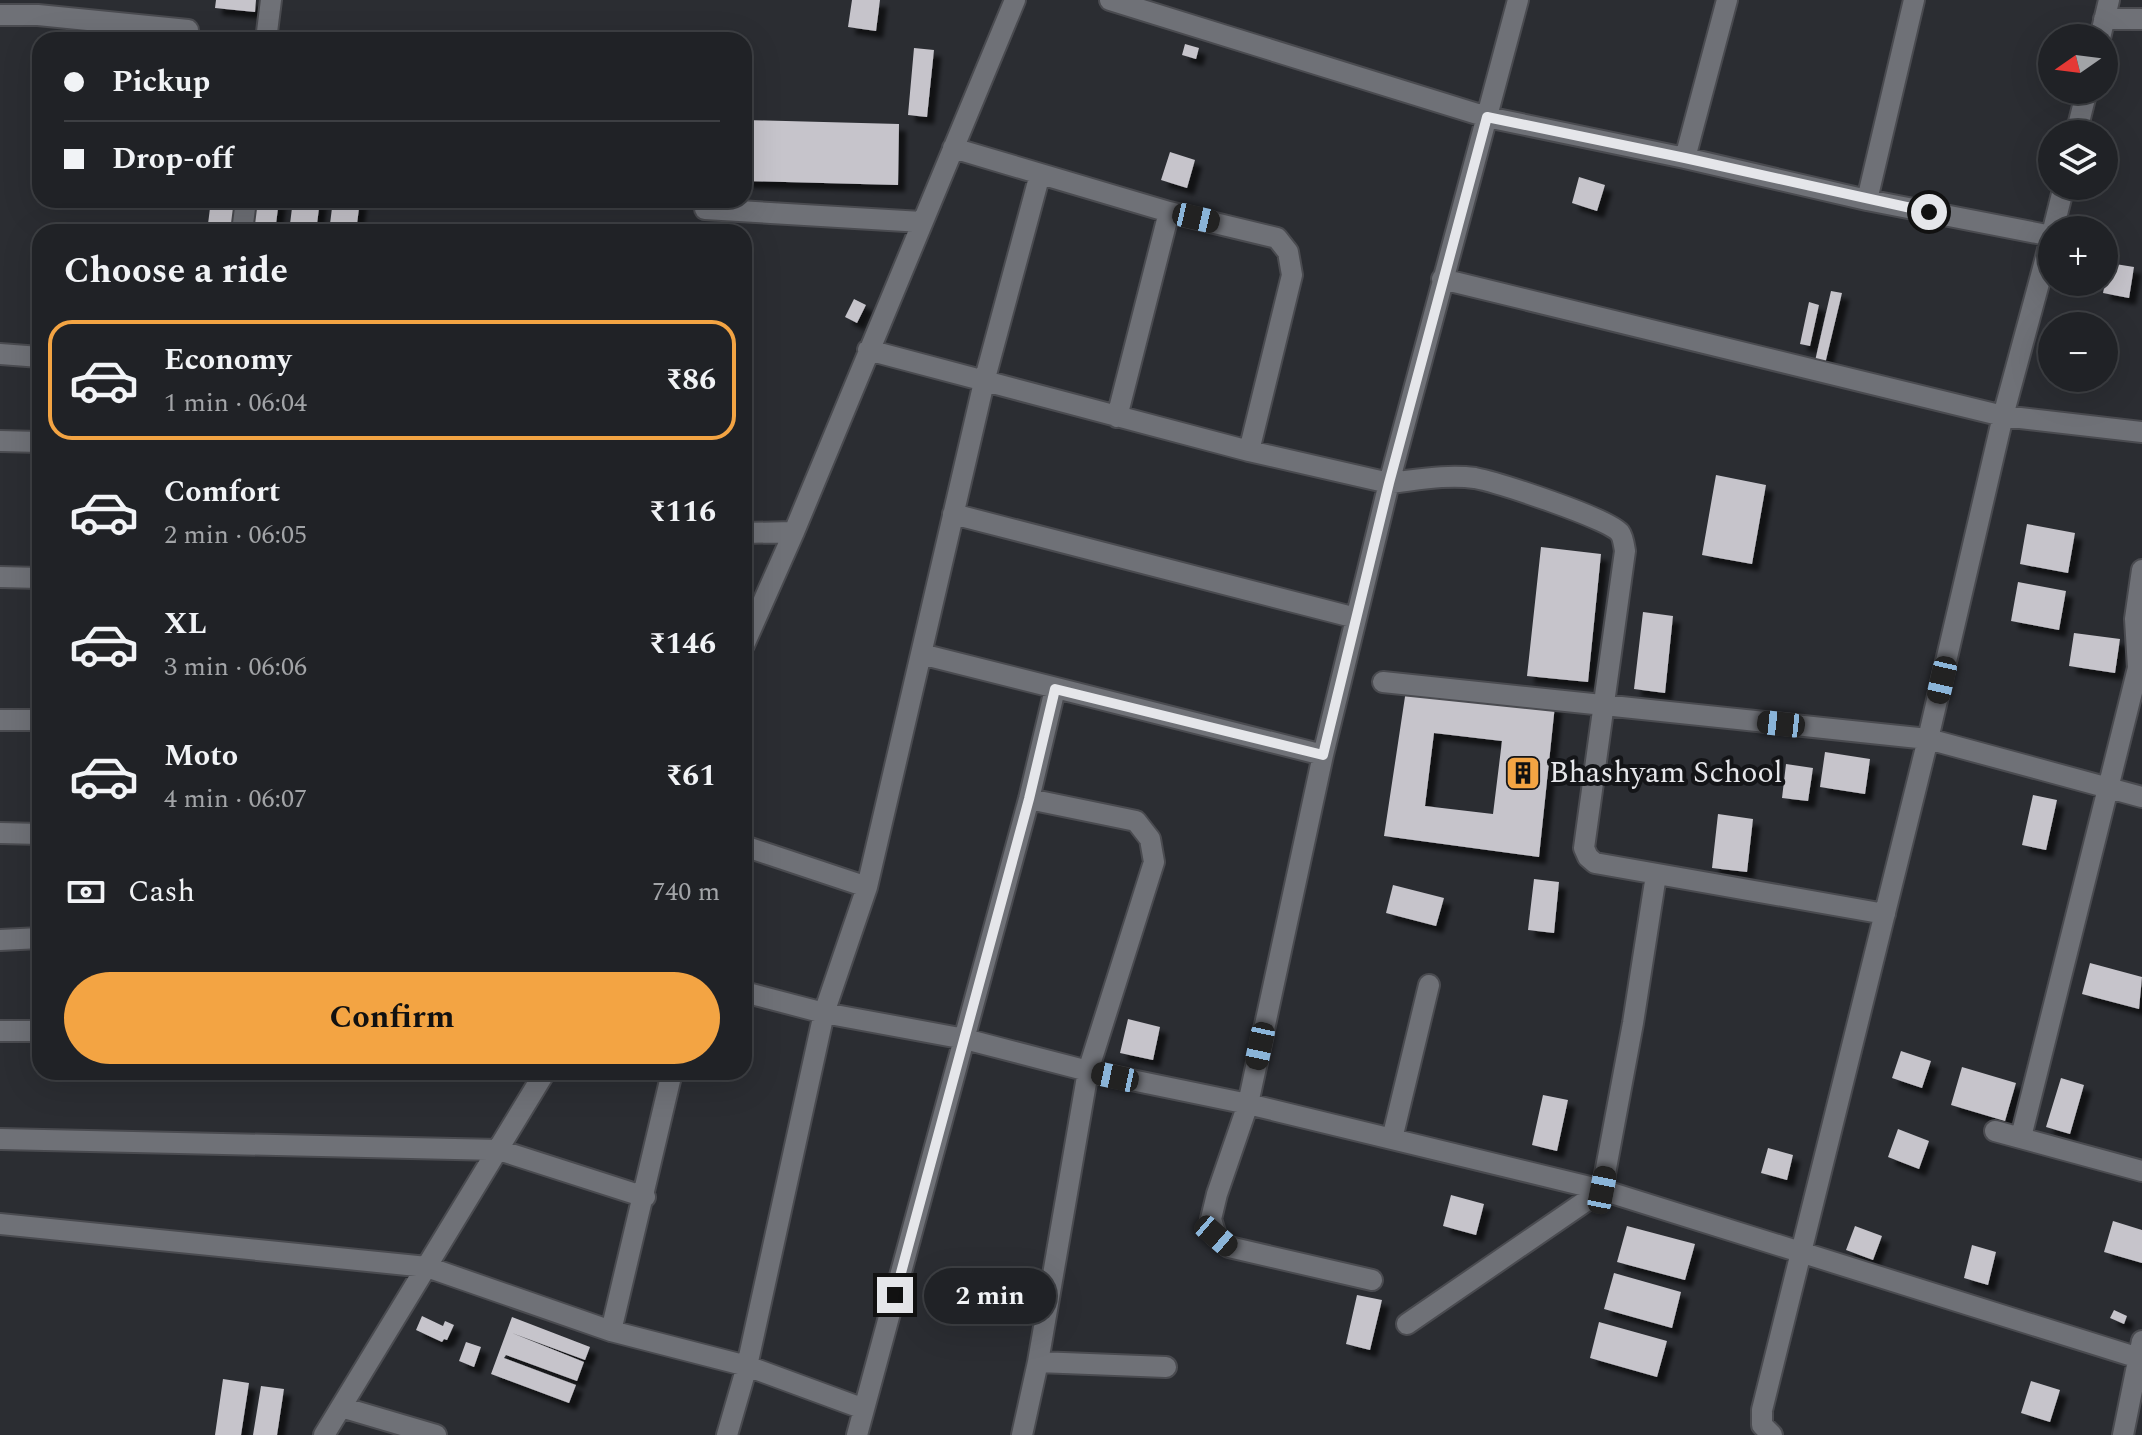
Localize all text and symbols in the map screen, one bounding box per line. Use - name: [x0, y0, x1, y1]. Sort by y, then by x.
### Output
- north arrow: [2038, 24, 2118, 104]
- map controls: [2038, 24, 2118, 392]
- text: Pickup: [112, 59, 210, 105]
- button: layers: [2038, 120, 2118, 200]
- text: Drop-off: [112, 136, 233, 182]
- route start: [1911, 194, 1947, 230]
- car: [1170, 201, 1222, 235]
- button: +: [2038, 216, 2118, 296]
- text: Choose a ride: [64, 244, 288, 299]
- button: −: [2038, 312, 2118, 392]
- text: Economy: [164, 337, 291, 383]
- icon: car: [68, 344, 140, 416]
- text: ₹86: [666, 357, 716, 403]
- text: 1 min · 06:04: [164, 383, 307, 423]
- text: Comfort: [164, 469, 280, 515]
- icon: car: [68, 476, 140, 548]
- text: ₹116: [649, 489, 716, 535]
- text: 2 min · 06:05: [164, 515, 307, 555]
- text: XL: [164, 601, 207, 647]
- icon: car: [68, 608, 140, 680]
- text: ₹146: [649, 621, 716, 667]
- text: 3 min · 06:06: [164, 647, 307, 687]
- car: [1925, 654, 1959, 706]
- car: [1756, 710, 1806, 738]
- text: Moto: [164, 733, 238, 779]
- icon: car: [68, 740, 140, 812]
- place label: Bhashyam School: [1549, 750, 1783, 796]
- text: ₹61: [666, 753, 716, 799]
- building icon: Bhashyam School: [1504, 754, 1542, 792]
- text: 4 min · 06:07: [164, 779, 307, 819]
- text: Cash: [128, 869, 195, 915]
- icon: cash: [64, 870, 108, 914]
- text: 740 m: [652, 872, 720, 912]
- button: Confirm: [64, 972, 720, 1064]
- car: [1243, 1020, 1277, 1072]
- car: [1089, 1060, 1141, 1094]
- car: [1586, 1164, 1618, 1216]
- car: [1190, 1211, 1242, 1261]
- callout: 2 min: [923, 1267, 1055, 1323]
- text: 2 min: [955, 1276, 1025, 1316]
- route end: [877, 1277, 913, 1313]

